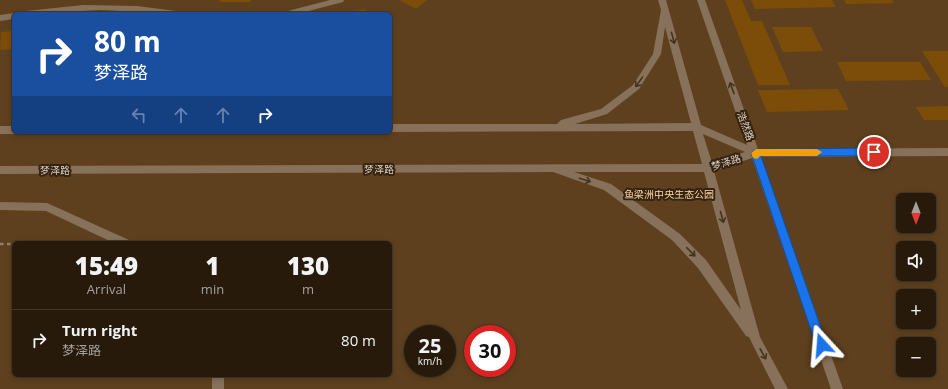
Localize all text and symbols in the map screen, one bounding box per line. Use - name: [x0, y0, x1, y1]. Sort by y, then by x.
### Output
- text: 80 m: [94, 22, 161, 60]
- icon: right: [28, 28, 80, 80]
- one-way arrow: [670, 31, 677, 44]
- text: 梦泽路: [94, 60, 148, 84]
- one-way arrow: [635, 76, 643, 87]
- one-way arrow: [728, 82, 736, 94]
- icon: left: [128, 104, 150, 126]
- icon: ahead: [170, 104, 192, 126]
- icon: ahead: [212, 104, 234, 126]
- icon: right: [254, 104, 276, 126]
- street label: 浩然路: [734, 110, 758, 142]
- pin: [857, 135, 891, 169]
- icon: arrive: [863, 141, 885, 163]
- street label: 梦泽路: [710, 151, 742, 173]
- street label: 梦泽路: [364, 162, 394, 176]
- street label: 梦泽路: [40, 163, 70, 177]
- one-way arrow: [578, 177, 591, 184]
- park label: 鱼梁洲中央生态公园: [624, 187, 714, 201]
- north arrow: [896, 193, 936, 233]
- map controls: [896, 193, 936, 377]
- one-way arrow: [719, 210, 726, 223]
- button: sound: [896, 241, 936, 281]
- one-way arrow: [686, 247, 696, 257]
- text: 15:49: [75, 249, 138, 282]
- text: 1: [205, 249, 220, 282]
- text: 130: [287, 249, 329, 282]
- text: Arrival: [87, 280, 126, 298]
- text: min: [201, 280, 224, 298]
- text: m: [302, 280, 314, 298]
- button: +: [896, 289, 936, 329]
- text: Turn right: [62, 320, 137, 340]
- position arrow: [801, 324, 843, 366]
- speed limit sign: 30: [464, 325, 516, 377]
- icon: right: [28, 329, 50, 351]
- text: 80 m: [341, 330, 376, 350]
- text: 25: [419, 332, 441, 359]
- button: −: [896, 337, 936, 377]
- text: 梦泽路: [62, 341, 101, 359]
- one-way arrow: [760, 348, 768, 360]
- text: km/h: [418, 354, 442, 368]

